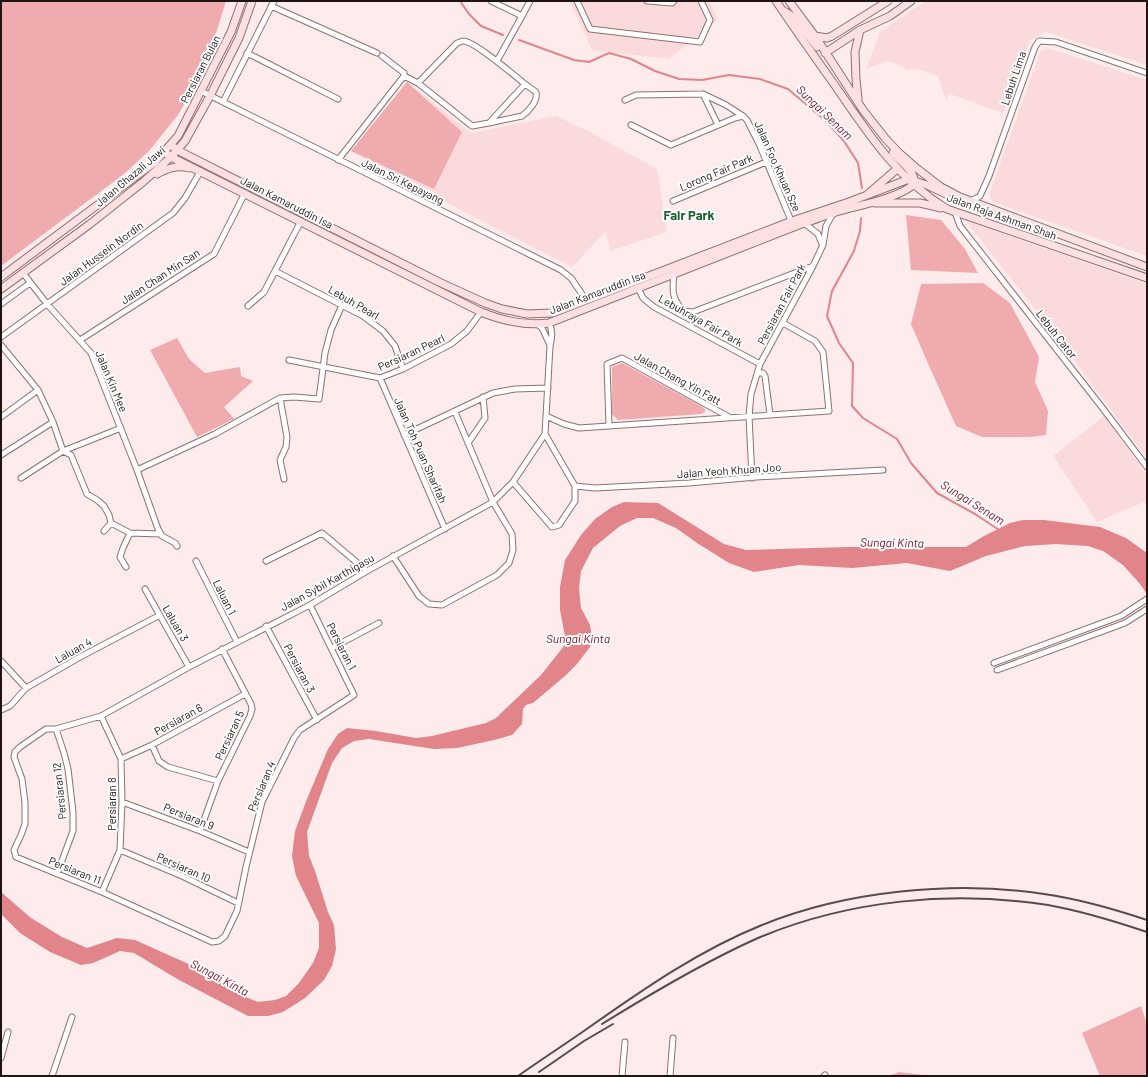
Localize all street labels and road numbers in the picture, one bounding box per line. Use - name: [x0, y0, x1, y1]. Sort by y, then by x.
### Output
- street label: Persiaran Bulan: [177, 33, 223, 105]
- street label: Lebuh Lima: [998, 49, 1028, 107]
- street label: Jalan Foo Khuan Sze: [752, 119, 804, 213]
- street label: Jalan Ghazali Jawi: [92, 143, 168, 209]
- street label: Lorong Fair Park: [677, 151, 755, 193]
- street label: Jalan Sri Kepayang: [360, 155, 446, 207]
- street label: Jalan Kamaruddin Isa: [239, 173, 335, 231]
- street label: Jalan Raja Ashman Shah: [945, 190, 1059, 242]
- street label: Jalan Hussein Nordin: [56, 218, 146, 288]
- street label: Jalan Chan Min San: [118, 246, 202, 306]
- street label: Persiaran Fair Park: [754, 261, 808, 347]
- street label: Jalan Kamaruddin Isa: [547, 268, 647, 316]
- street label: Lebuh Pearl: [326, 282, 382, 322]
- street label: Lebuhraya Fair Park: [657, 291, 746, 349]
- street label: Lebuh Cator: [1034, 307, 1080, 361]
- street label: Persiaran Pearl: [376, 331, 446, 373]
- street label: Jalan Kin Mee: [93, 348, 131, 414]
- street label: Jalan Chang Yin Fatt: [632, 349, 724, 407]
- street label: Jalan Toh Puan Sharifah: [392, 395, 450, 505]
- street label: Jalan Yeoh Khuan Joo: [676, 460, 782, 480]
- street label: Jalan Sybil Karthigasu: [278, 551, 376, 613]
- street label: Laluan 1: [211, 577, 239, 617]
- street label: Laluan 3: [160, 603, 192, 643]
- street label: Persiaran 1: [325, 620, 359, 672]
- street label: Laluan 4: [52, 635, 94, 665]
- street label: Persiaran 3: [282, 641, 318, 695]
- street label: Persiaran 6: [152, 700, 205, 738]
- street label: Persiaran 5: [212, 708, 246, 762]
- street label: Persiaran 4: [245, 759, 277, 813]
- street label: Persiaran 12: [50, 762, 68, 820]
- street label: Persiaran 8: [105, 777, 118, 831]
- street label: Persiaran 9: [162, 800, 216, 832]
- street label: Persiaran 10: [155, 849, 213, 885]
- street label: Persiaran 11: [47, 854, 103, 886]

